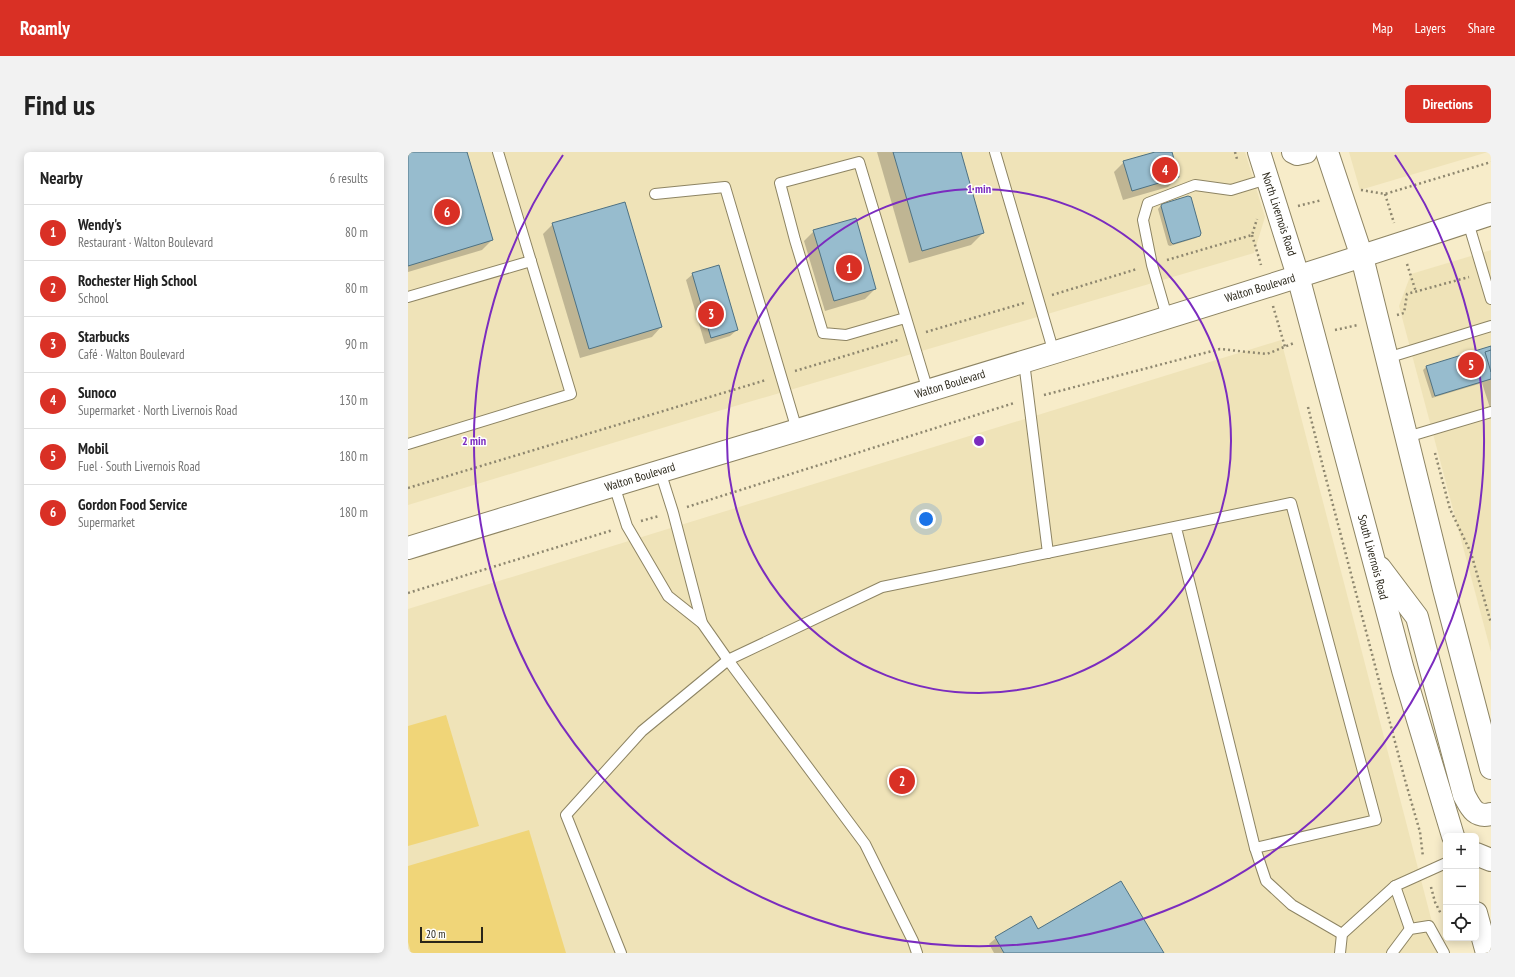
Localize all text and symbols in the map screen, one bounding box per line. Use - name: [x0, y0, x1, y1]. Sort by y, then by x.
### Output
- text: Roamly: [20, 16, 70, 40]
- text: Map: [1372, 19, 1393, 37]
- text: Layers: [1415, 19, 1446, 37]
- text: Share: [1468, 19, 1495, 37]
- button: Directions: [1405, 85, 1491, 123]
- text: Find us: [24, 86, 95, 123]
- pin: 4: [1152, 155, 1178, 185]
- text: Nearby: [40, 167, 83, 189]
- text: 6 results: [329, 170, 368, 187]
- street label: North Livernois Road: [1259, 170, 1300, 258]
- text: 1 min: [967, 181, 991, 196]
- pin: 6: [434, 197, 460, 227]
- text: Wendy's: [78, 215, 122, 234]
- text: 1: [50, 224, 56, 241]
- text: 80 m: [345, 224, 368, 241]
- text: Restaurant · Walton Boulevard: [78, 234, 213, 251]
- pin: 1: [836, 253, 862, 283]
- street label: Walton Boulevard: [1223, 270, 1297, 305]
- text: Rochester High School: [78, 271, 197, 290]
- text: 2: [50, 280, 56, 297]
- text: 80 m: [345, 280, 368, 297]
- text: School: [78, 290, 108, 307]
- pin: 3: [698, 299, 724, 329]
- text: Starbucks: [78, 327, 130, 346]
- text: 3: [50, 336, 56, 353]
- text: 90 m: [345, 336, 368, 353]
- text: Café · Walton Boulevard: [78, 346, 185, 363]
- pin: 5: [1458, 350, 1484, 380]
- street label: Walton Boulevard: [913, 366, 987, 401]
- text: Sunoco: [78, 383, 116, 402]
- text: 4: [50, 392, 56, 409]
- text: 130 m: [339, 392, 368, 409]
- text: Supermarket · North Livernois Road: [78, 402, 237, 419]
- text: 2 min: [462, 433, 486, 448]
- centre of rings: [972, 434, 986, 448]
- text: Mobil: [78, 439, 108, 458]
- text: 5: [50, 448, 56, 465]
- text: 180 m: [339, 448, 368, 465]
- text: Fuel · South Livernois Road: [78, 458, 200, 475]
- street label: Walton Boulevard: [603, 459, 677, 494]
- text: Gordon Food Service: [78, 495, 187, 514]
- text: 6: [50, 504, 56, 521]
- text: 180 m: [339, 504, 368, 521]
- your location: [916, 509, 936, 529]
- street label: South Livernois Road: [1355, 513, 1392, 601]
- text: Supermarket: [78, 514, 135, 531]
- pin: 2: [889, 766, 915, 796]
- map controls: [1443, 833, 1479, 941]
- button: +: [1443, 833, 1479, 869]
- button: −: [1443, 869, 1479, 905]
- button: locate: [1443, 905, 1479, 941]
- scale bar: [420, 925, 483, 944]
- text: 20 m: [426, 927, 445, 941]

